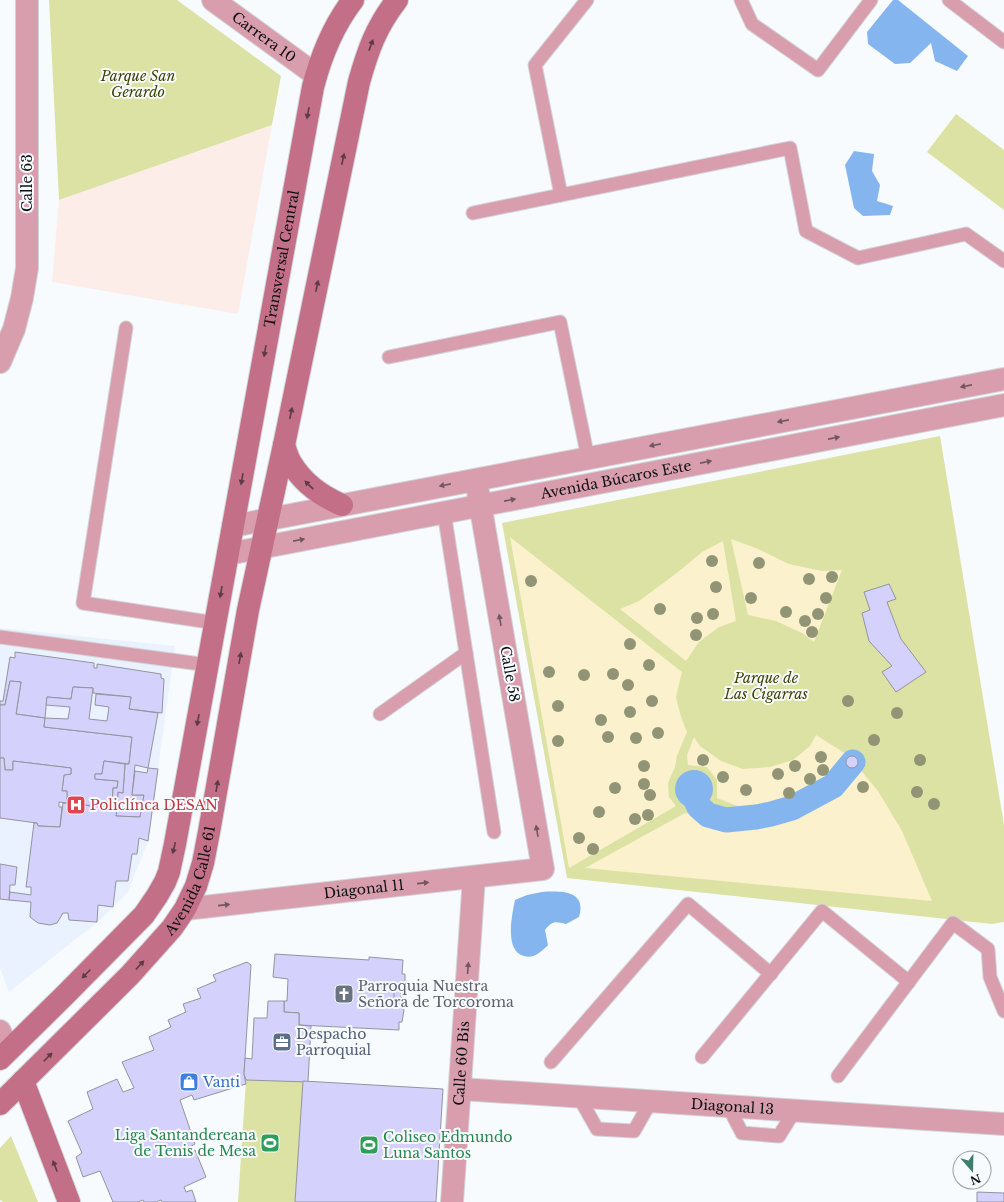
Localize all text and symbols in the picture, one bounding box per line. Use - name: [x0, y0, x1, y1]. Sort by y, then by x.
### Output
- street label: Carrera 10: [228, 8, 299, 66]
- one-way arrow: [368, 38, 374, 50]
- park label: Parque San Gerardo: [100, 67, 175, 101]
- one-way arrow: [305, 107, 311, 119]
- one-way arrow: [340, 152, 346, 165]
- street label: Calle 63: [18, 154, 36, 212]
- street label: Transversal Central: [260, 188, 303, 329]
- one-way arrow: [314, 280, 320, 292]
- one-way arrow: [262, 345, 268, 357]
- one-way arrow: [960, 384, 972, 390]
- one-way arrow: [288, 407, 294, 419]
- one-way arrow: [777, 418, 789, 424]
- one-way arrow: [828, 434, 840, 440]
- one-way arrow: [649, 443, 661, 449]
- street label: Avenida Búcaros Este: [538, 456, 693, 503]
- one-way arrow: [700, 459, 712, 465]
- one-way arrow: [239, 473, 245, 485]
- one-way arrow: [304, 480, 314, 490]
- one-way arrow: [439, 483, 451, 489]
- one-way arrow: [504, 497, 516, 503]
- one-way arrow: [293, 537, 306, 543]
- one-way arrow: [218, 586, 224, 598]
- one-way arrow: [497, 614, 503, 626]
- street label: Calle 58: [496, 645, 524, 703]
- one-way arrow: [237, 652, 243, 664]
- park label: Parque de Las Cigarras: [723, 669, 808, 703]
- one-way arrow: [195, 714, 201, 726]
- one-way arrow: [214, 780, 220, 792]
- hospital icon: Policlínca DESAN: [65, 794, 87, 816]
- place label: Policlínca DESAN: [90, 796, 218, 814]
- street label: Avenida Calle 61: [160, 824, 219, 940]
- one-way arrow: [533, 825, 539, 837]
- one-way arrow: [171, 841, 177, 854]
- street label: Diagonal 11: [323, 876, 405, 902]
- one-way arrow: [417, 879, 429, 886]
- one-way arrow: [218, 901, 230, 908]
- one-way arrow: [135, 960, 144, 970]
- one-way arrow: [465, 962, 472, 974]
- one-way arrow: [81, 969, 91, 979]
- place label: Parroquia Nuestra Señora de Torcoroma: [358, 977, 514, 1011]
- church icon: Parroquia Nuestra Señora de Torcoroma: [333, 983, 355, 1005]
- street label: Calle 60 Bis: [450, 1020, 473, 1106]
- place label: Despacho Parroquial: [296, 1025, 372, 1059]
- office icon: Despacho Parroquial: [271, 1031, 293, 1053]
- one-way arrow: [43, 1052, 53, 1062]
- shop icon: Vanti: [178, 1071, 200, 1093]
- place label: Vanti: [202, 1073, 240, 1091]
- street label: Diagonal 13: [690, 1095, 775, 1118]
- place label: Liga Santandereana de Tenis de Mesa: [115, 1126, 256, 1160]
- place label: Coliseo Edmundo Luna Santos: [383, 1128, 513, 1162]
- sports icon: Liga Santandereana de Tenis de Mesa: [259, 1132, 281, 1154]
- sports icon: Coliseo Edmundo Luna Santos: [358, 1134, 380, 1156]
- north arrow: [952, 1150, 992, 1190]
- one-way arrow: [52, 1159, 58, 1171]
- text: N: [968, 1171, 983, 1188]

